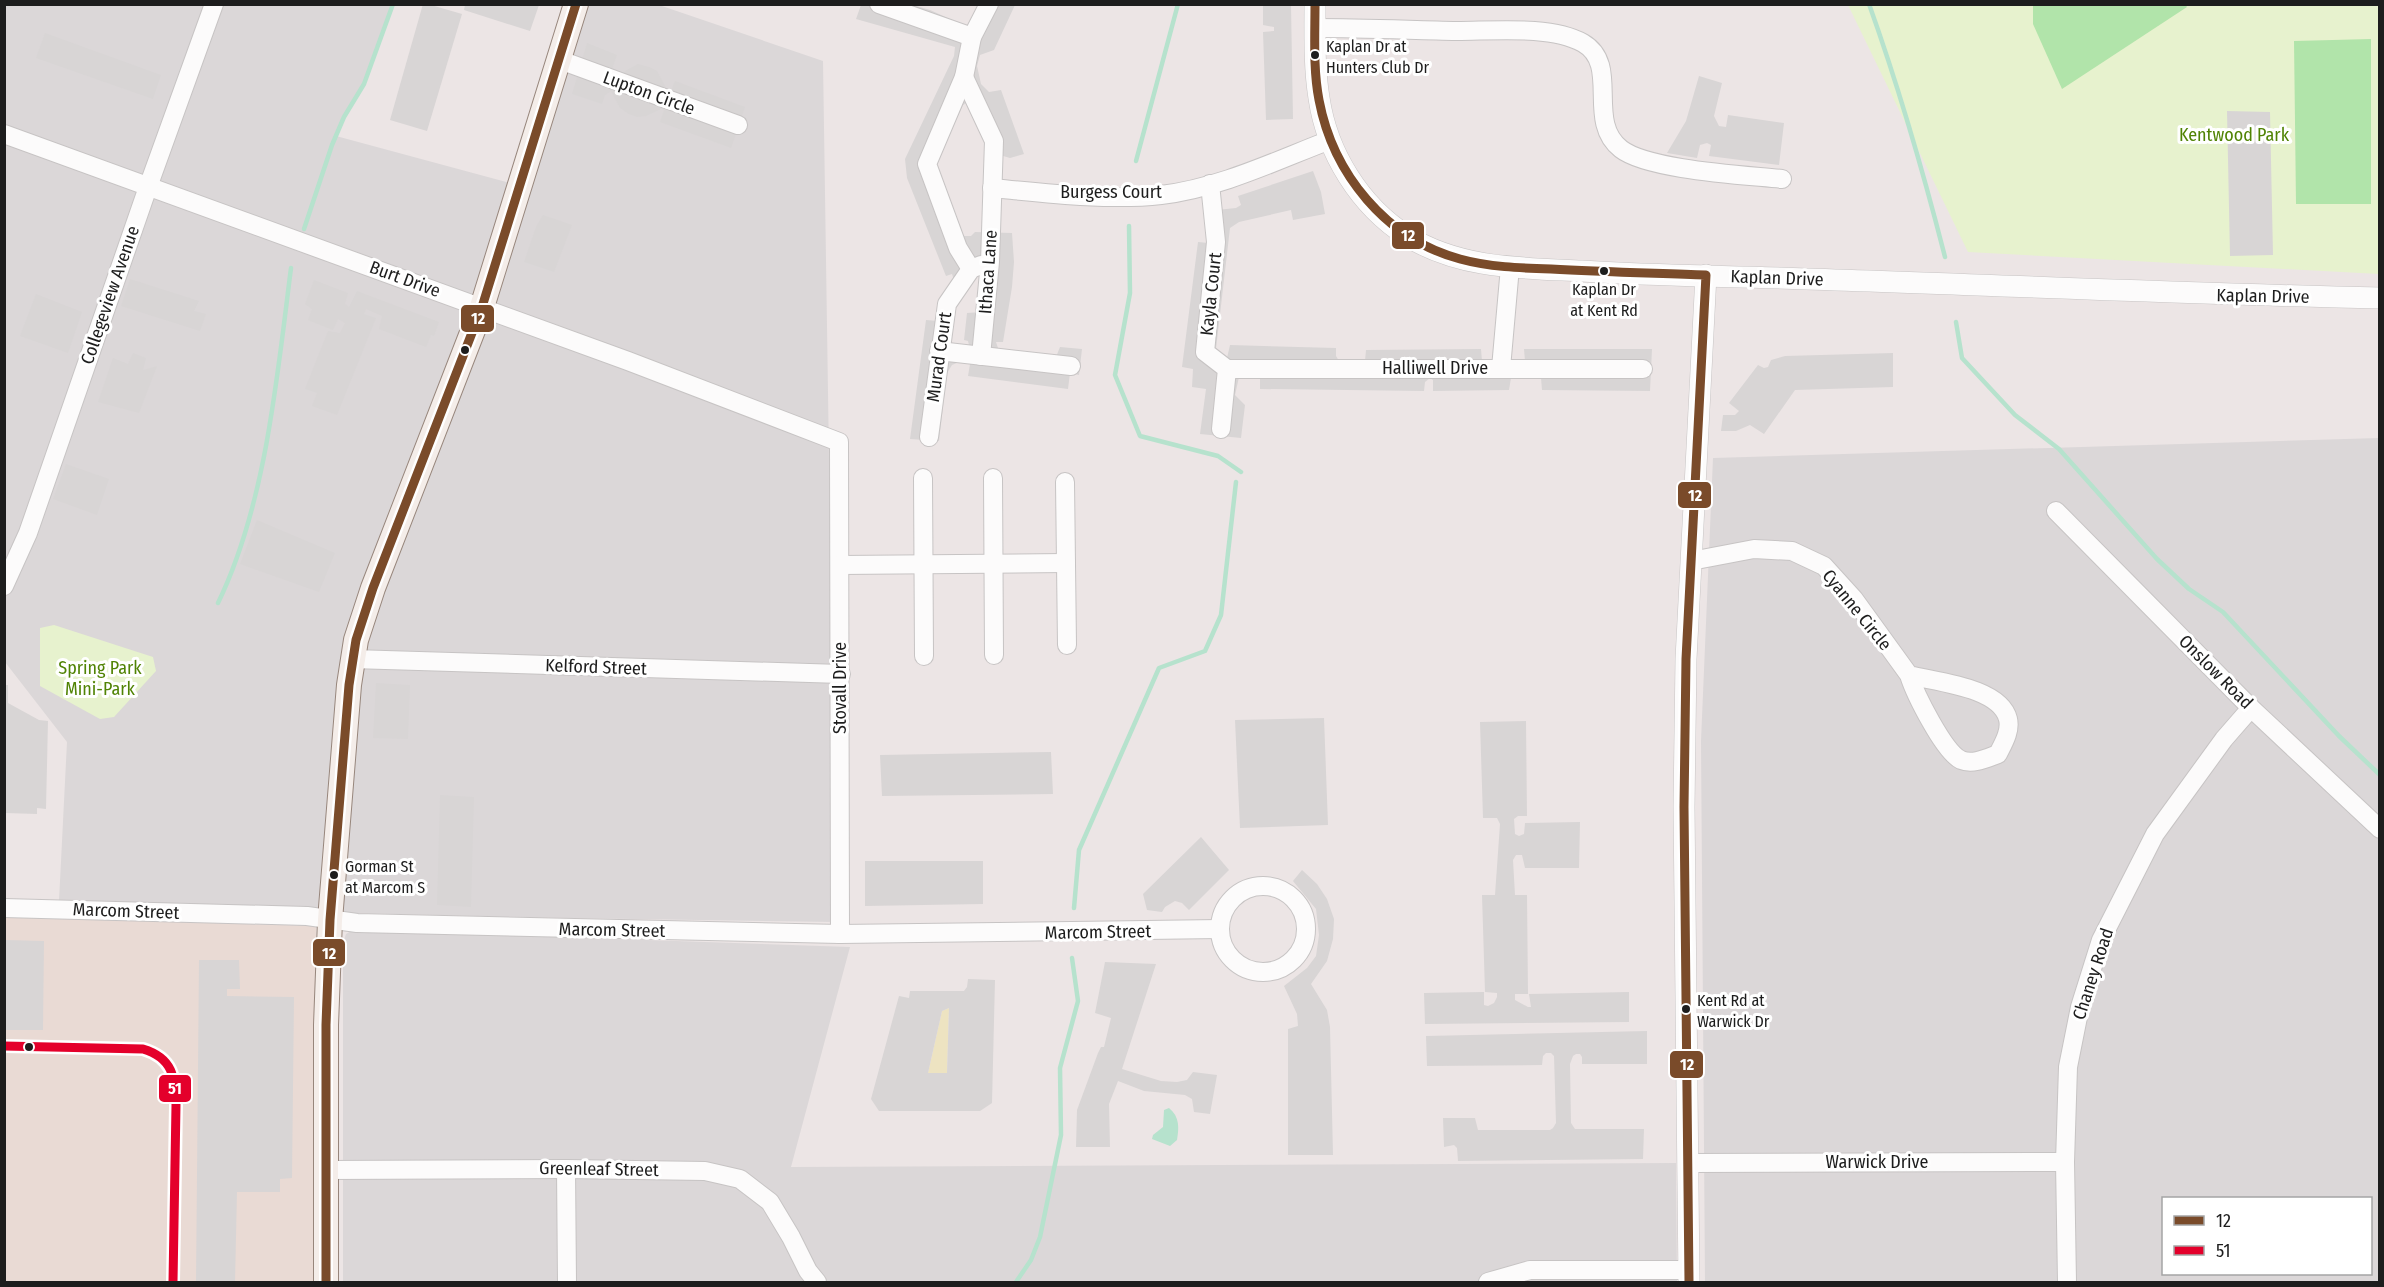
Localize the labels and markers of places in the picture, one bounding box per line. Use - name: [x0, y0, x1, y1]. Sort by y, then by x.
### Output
- place label: Kaplan Dr at Hunters Club Dr: [1326, 37, 1429, 77]
- marker: Kaplan Dr at Hunters Club Dr: [1309, 49, 1321, 61]
- marker: Kaplan Dr at Kent Rd: [1598, 265, 1610, 277]
- place label: Kaplan Dr at Kent Rd: [1570, 280, 1638, 320]
- unlabelled marker: [459, 344, 471, 356]
- place label: Gorman St at Marcom S: [345, 857, 425, 897]
- marker: Gorman St at Marcom S: [328, 869, 340, 881]
- place label: Kent Rd at Warwick Dr: [1697, 991, 1770, 1031]
- marker: Kent Rd at Warwick Dr: [1680, 1003, 1692, 1015]
- unlabelled marker: [23, 1041, 35, 1053]

